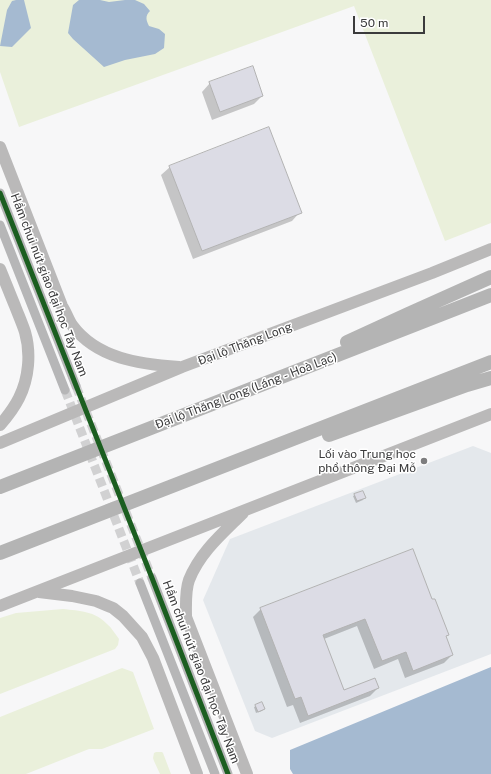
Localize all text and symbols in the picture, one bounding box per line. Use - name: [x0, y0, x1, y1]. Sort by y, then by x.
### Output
- scale bar: [355, 8, 427, 34]
- text: 50 m: [360, 16, 388, 30]
- street label: Hầm chui nút giao đại học Tây Nam: [7, 191, 91, 379]
- street label: Đại lộ Thăng Long: [196, 319, 294, 369]
- street label: Đại lộ Thăng Long (Láng - Hoà Lạc): [153, 350, 339, 432]
- place label: Lối vào Trung học phổ thông Đại Mỗ: [318, 447, 416, 475]
- marker: Lối vào Trung học phổ thông Đại Mỗ: [419, 456, 429, 466]
- street label: Hầm chui nút giao đại học Tây Nam: [159, 578, 243, 766]

